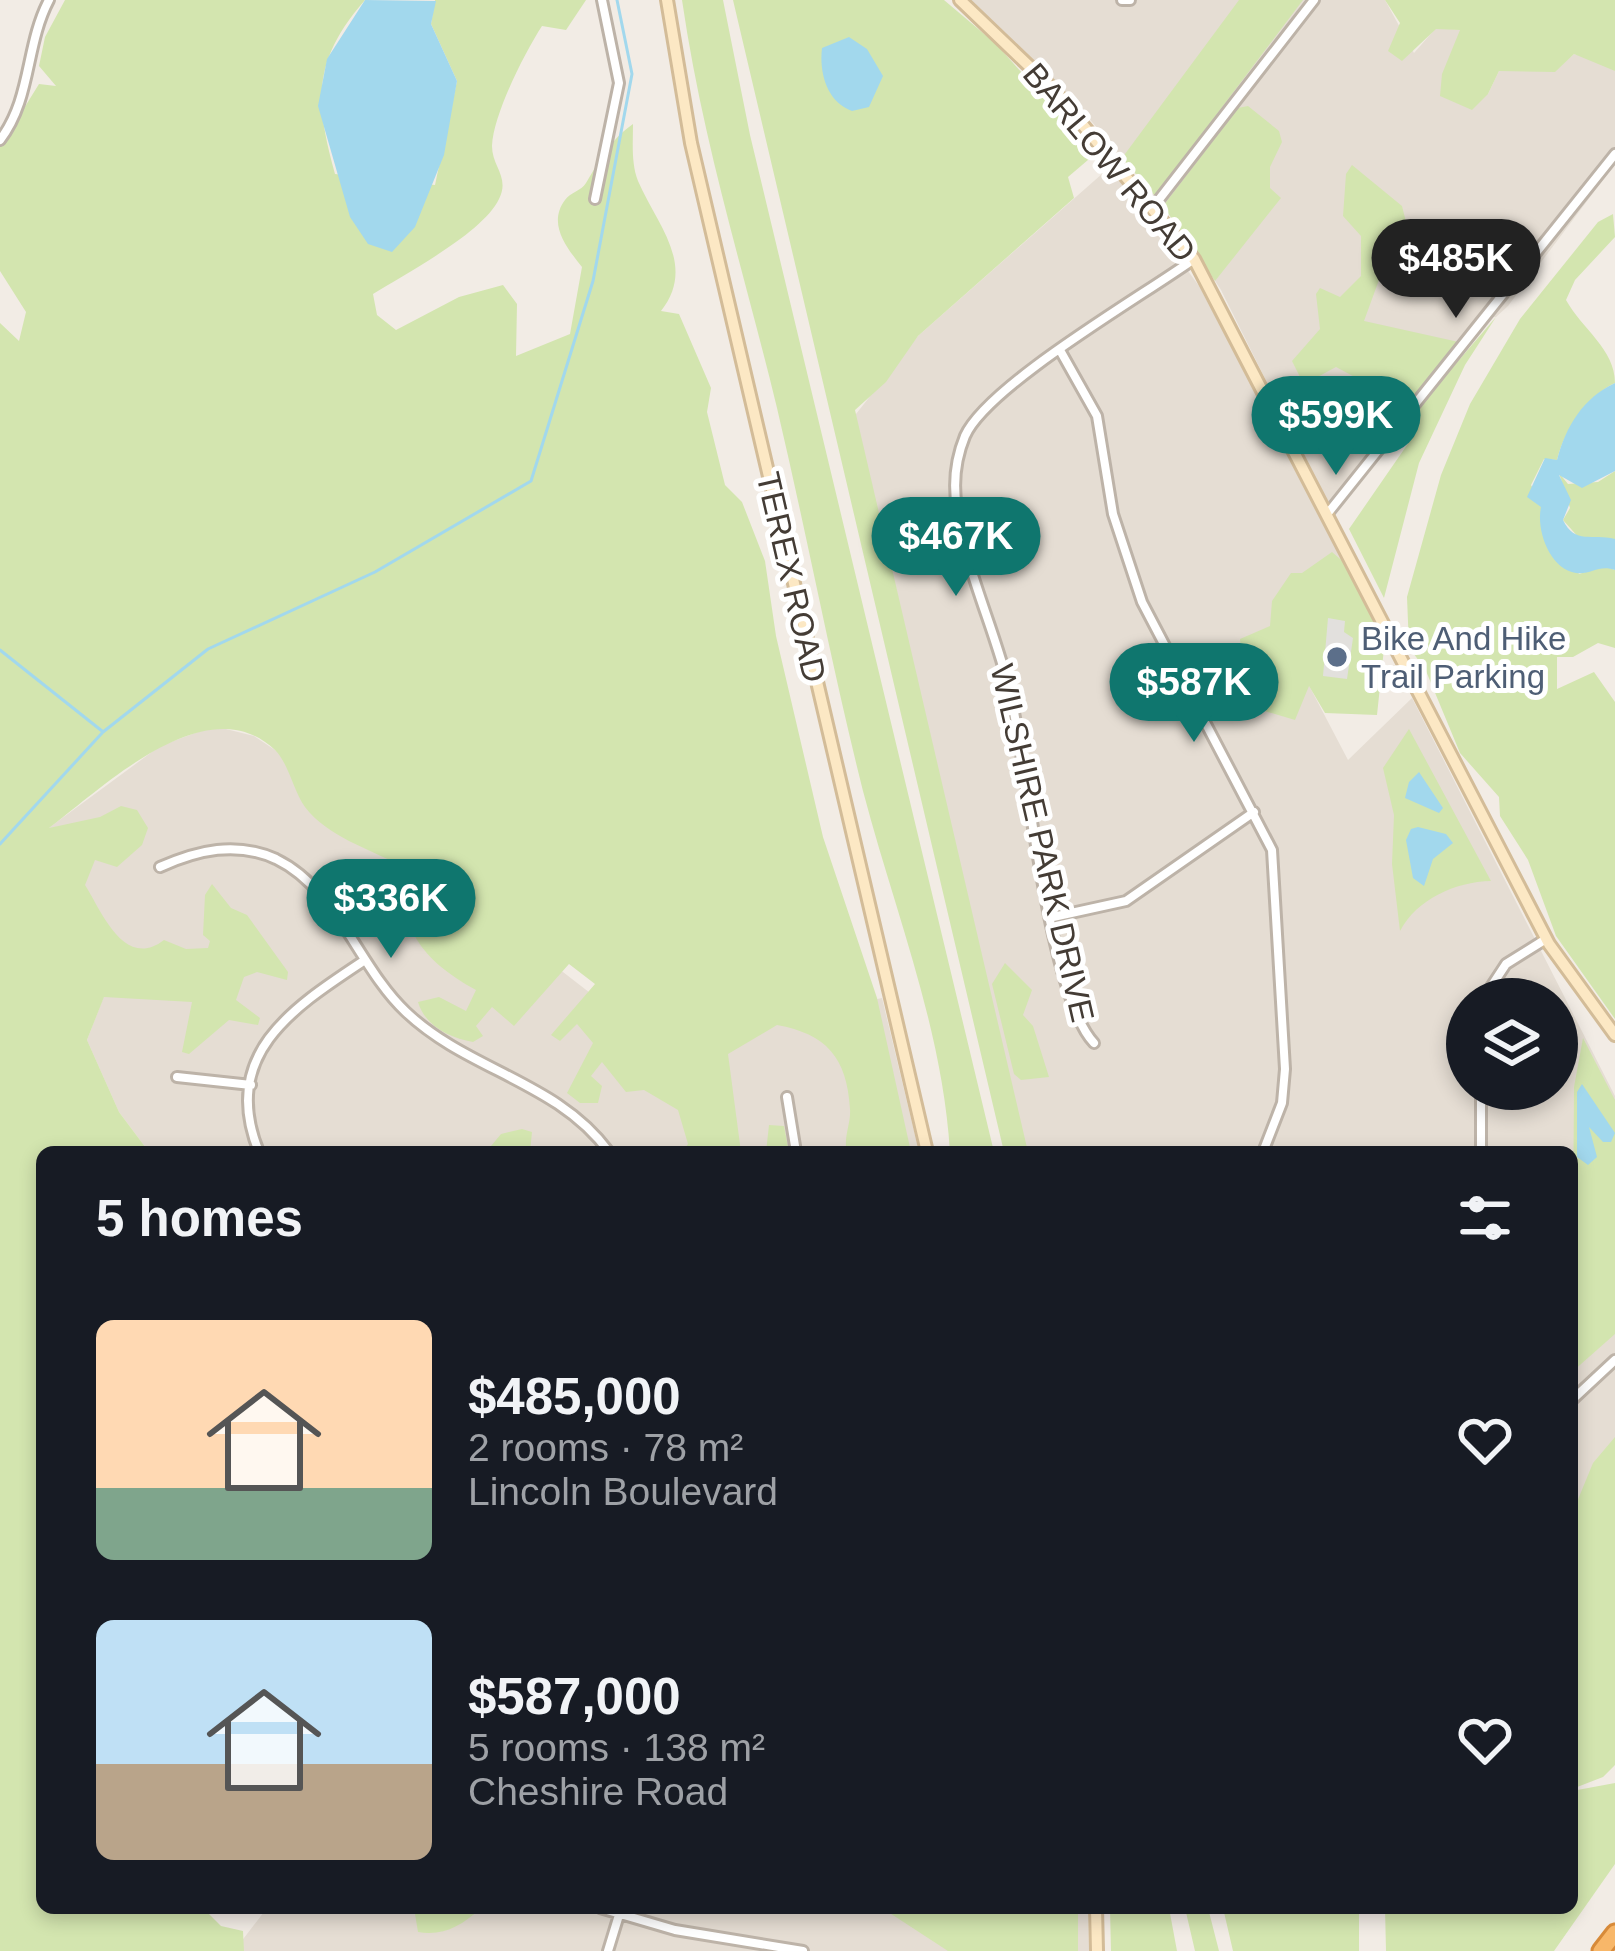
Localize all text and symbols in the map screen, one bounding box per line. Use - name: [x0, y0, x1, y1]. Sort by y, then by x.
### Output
- street label: BARLOW ROAD: [1016, 56, 1203, 269]
- pin: $485K: [1372, 219, 1540, 321]
- text: $485K: [1399, 236, 1513, 279]
- pin: $599K: [1252, 376, 1420, 478]
- text: $599K: [1279, 393, 1393, 436]
- street label: TEREX ROAD: [749, 468, 834, 686]
- pin: $467K: [872, 497, 1040, 599]
- text: $467K: [899, 514, 1013, 557]
- place label: Bike And Hike Trail Parking: [1361, 620, 1566, 695]
- pin: $587K: [1110, 643, 1278, 745]
- marker: Bike And Hike Trail Parking: [1324, 644, 1350, 670]
- text: $587K: [1137, 660, 1251, 703]
- street label: WILSHIRE PARK DRIVE: [983, 661, 1102, 1026]
- pin: $336K: [307, 859, 475, 961]
- text: $336K: [334, 876, 448, 919]
- map controls: [1446, 978, 1578, 1110]
- button: layers: [1446, 978, 1578, 1110]
- icon: filters: [1452, 1185, 1518, 1251]
- text: 5 homes: [96, 1190, 303, 1247]
- icon: home: [192, 1368, 336, 1512]
- text: $485,000: [468, 1368, 681, 1425]
- icon: heart: [1452, 1407, 1518, 1473]
- text: 2 rooms · 78 m²: [468, 1426, 743, 1469]
- text: Lincoln Boulevard: [468, 1470, 778, 1513]
- icon: home: [192, 1668, 336, 1812]
- text: $587,000: [468, 1668, 681, 1725]
- icon: heart: [1452, 1707, 1518, 1773]
- text: 5 rooms · 138 m²: [468, 1726, 765, 1769]
- text: Cheshire Road: [468, 1770, 728, 1813]

